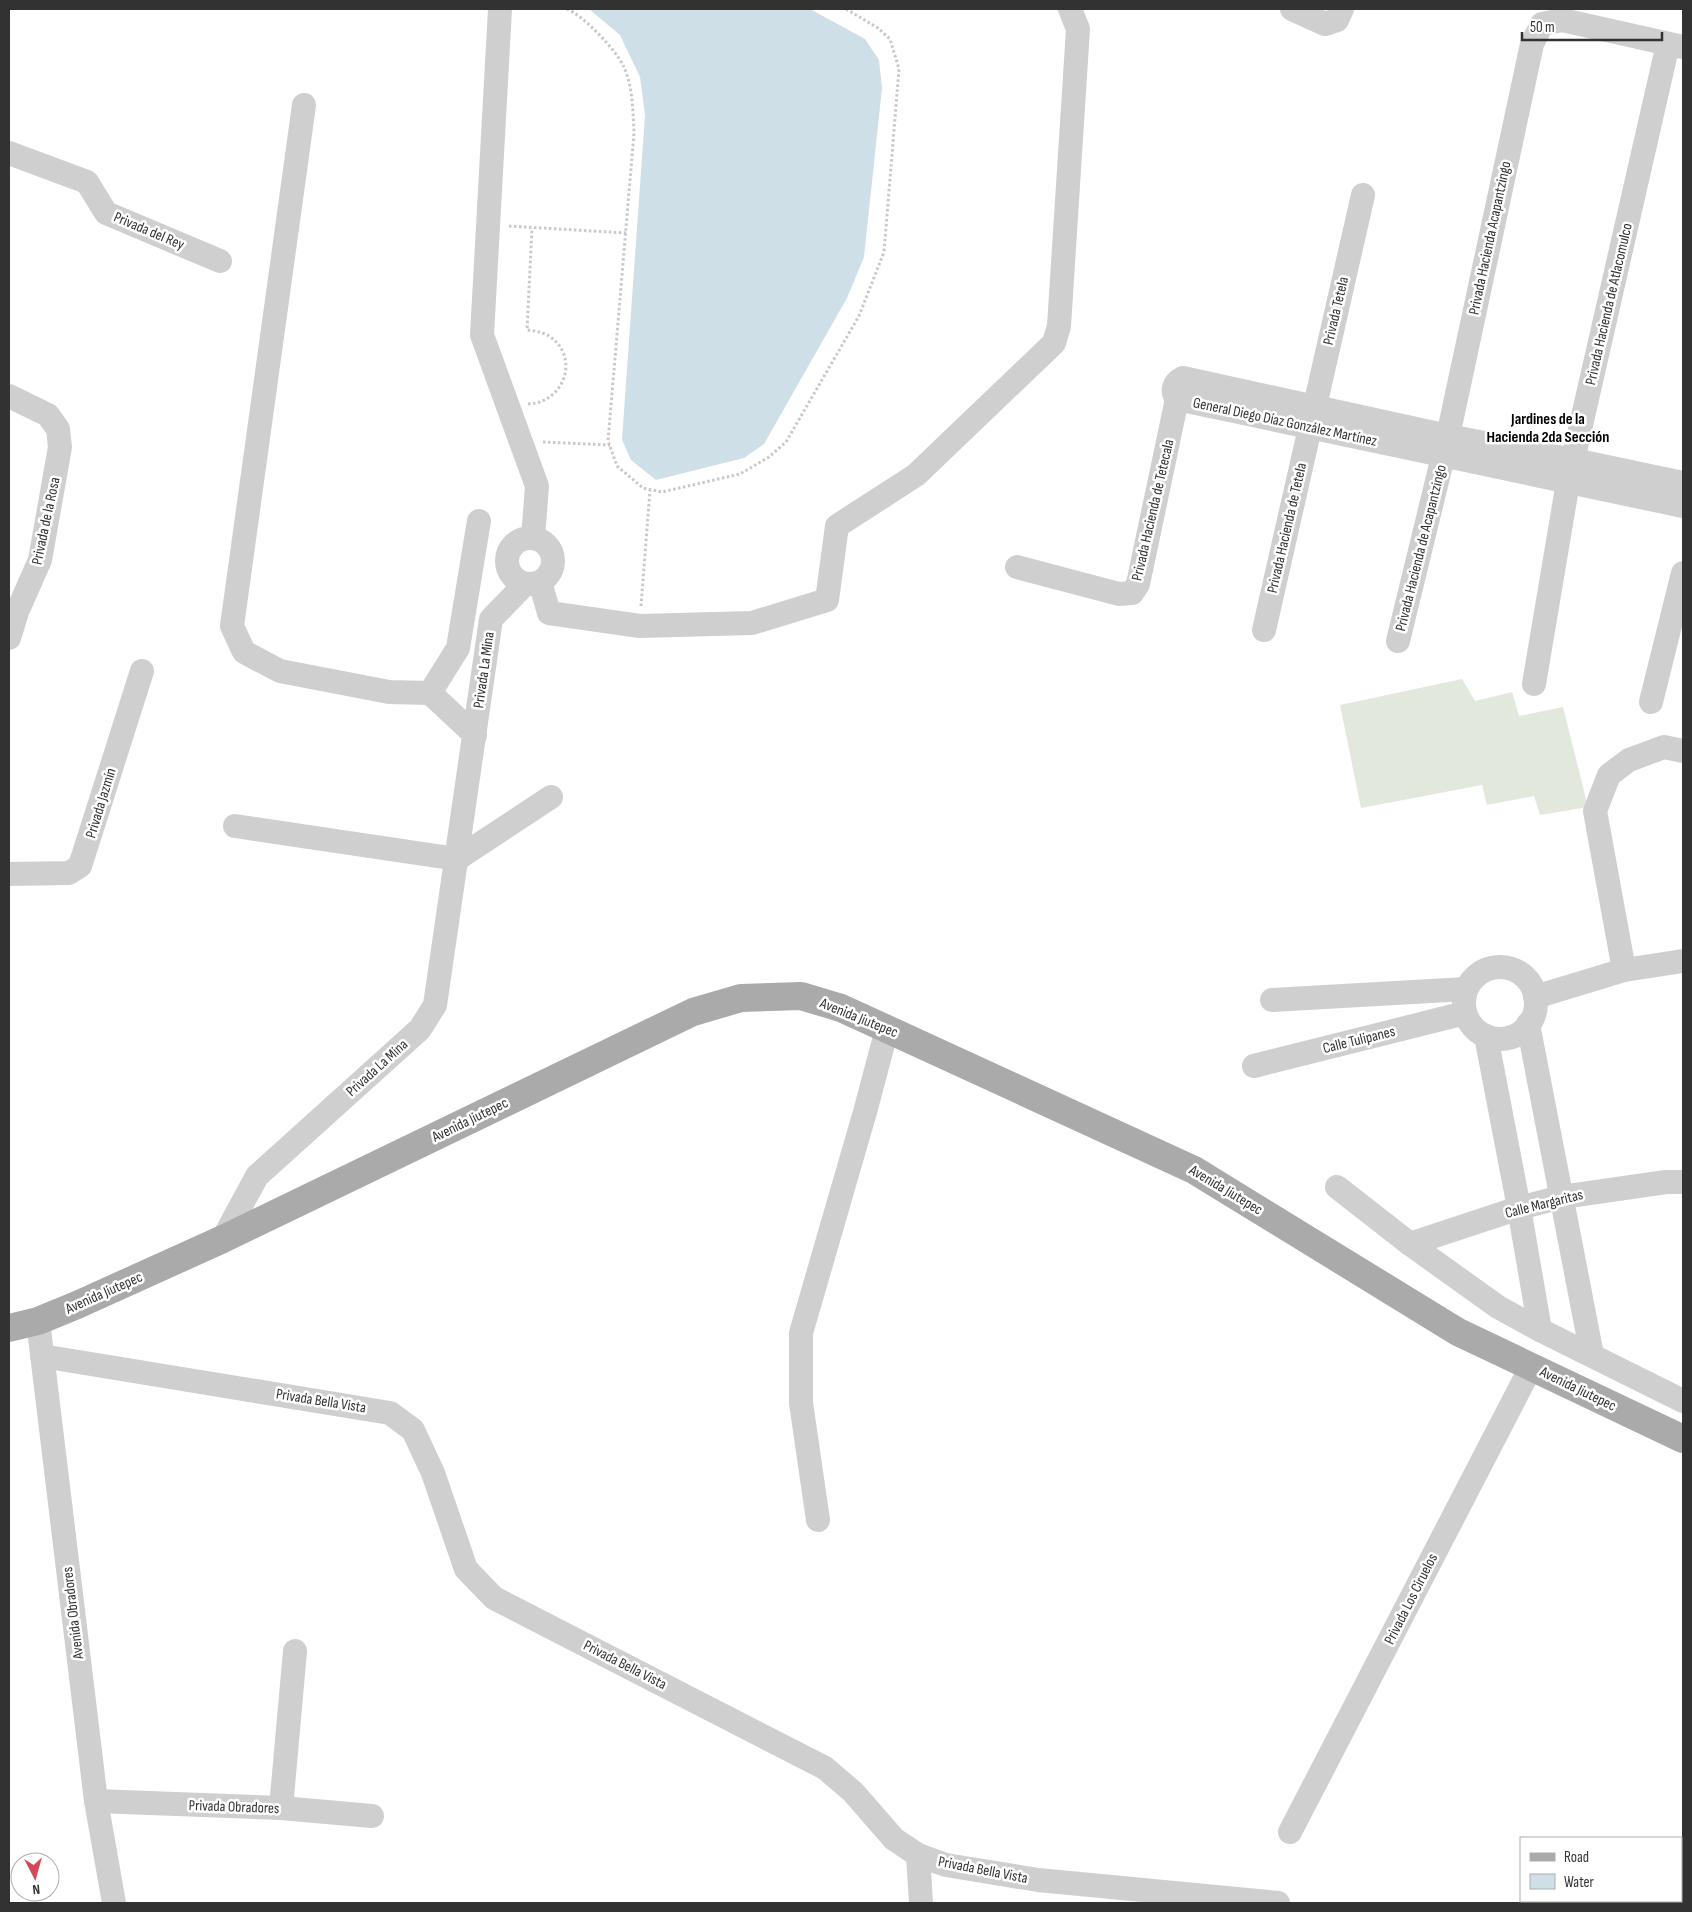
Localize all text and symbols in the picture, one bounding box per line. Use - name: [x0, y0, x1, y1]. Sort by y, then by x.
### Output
- scale bar: [1522, 10, 1662, 42]
- text: 50 m: [1530, 18, 1555, 37]
- street label: Privada Hacienda Acapantzingo: [1464, 160, 1516, 316]
- street label: Privada del Rey: [111, 208, 187, 255]
- street label: Privada Hacienda de Atlacomulco: [1581, 221, 1637, 387]
- street label: Privada Tetela: [1319, 275, 1353, 347]
- street label: General Diego Díaz González Martínez: [1191, 393, 1379, 451]
- district label: Jardines de la Hacienda 2da Sección: [1487, 410, 1609, 447]
- street label: Privada Hacienda de Tetecala: [1127, 437, 1179, 583]
- street label: Privada Hacienda de Tetela: [1263, 461, 1311, 595]
- street label: Privada Hacienda de Acapantzingo: [1391, 463, 1451, 633]
- street label: Privada de la Rosa: [27, 475, 65, 566]
- street label: Privada La Mina: [469, 630, 499, 709]
- street label: Privada Jazmín: [81, 766, 121, 840]
- street label: Avenida Jiutepec: [816, 993, 901, 1042]
- street label: Calle Tulipanes: [1321, 1022, 1397, 1058]
- street label: Privada La Mina: [342, 1035, 412, 1101]
- street label: Avenida Jiutepec: [428, 1093, 511, 1147]
- street label: Avenida Jiutepec: [1185, 1160, 1266, 1219]
- street label: Calle Margaritas: [1503, 1185, 1585, 1223]
- street label: Avenida Jiutepec: [62, 1268, 146, 1319]
- street label: Avenida Jiutepec: [1536, 1362, 1619, 1416]
- street label: Privada Bella Vista: [275, 1385, 368, 1418]
- street label: Privada Los Ciruelos: [1380, 1550, 1442, 1648]
- street label: Avenida Obradores: [58, 1566, 88, 1661]
- street label: Privada Bella Vista: [580, 1636, 670, 1694]
- street label: Privada Obradores: [188, 1796, 280, 1818]
- legend: [1520, 1837, 1682, 1902]
- text: Road: [1564, 1848, 1589, 1867]
- north arrow: [10, 1852, 60, 1902]
- street label: Privada Bella Vista: [937, 1852, 1030, 1888]
- text: Water: [1564, 1873, 1595, 1892]
- text: N: [32, 1881, 41, 1898]

